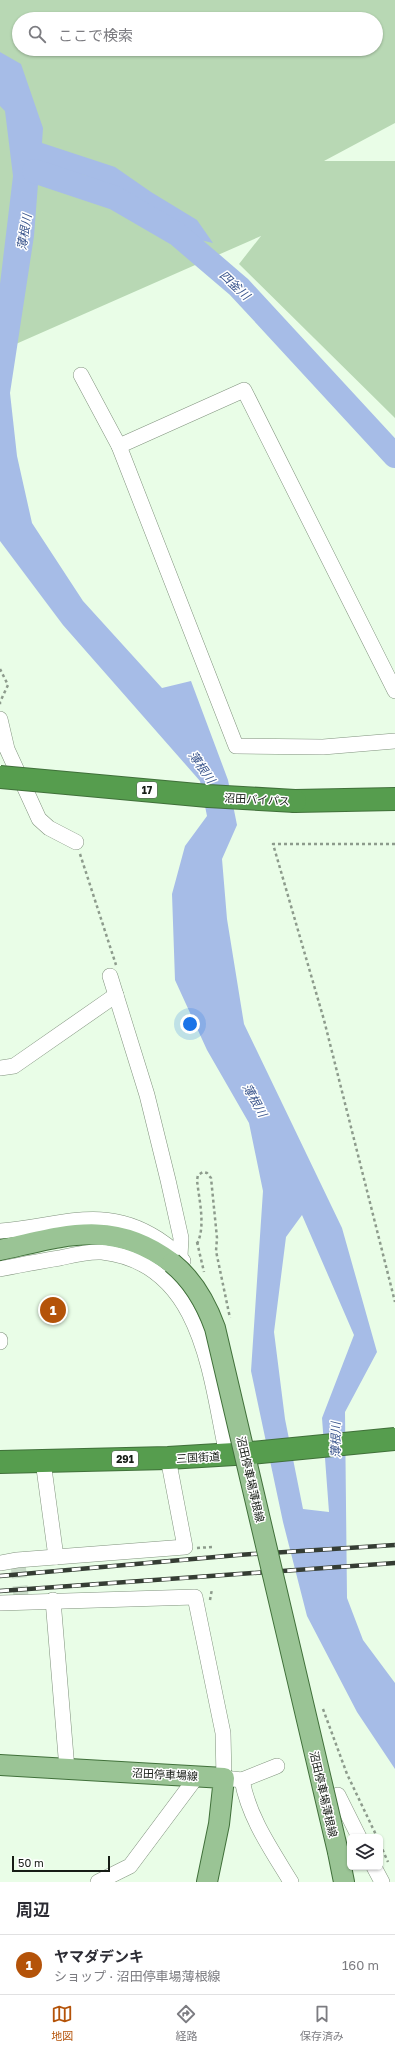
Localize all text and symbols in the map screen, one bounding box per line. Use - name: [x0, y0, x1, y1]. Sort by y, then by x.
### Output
- search box: [12, 12, 383, 56]
- icon: search: [26, 23, 48, 45]
- text: ここで検索: [58, 26, 133, 44]
- water label: 薄根川: [14, 211, 35, 251]
- water label: 四釜川: [217, 267, 255, 304]
- water label: 薄根川: [186, 748, 220, 788]
- road number: 17: [137, 782, 157, 798]
- street label: 沼田バイパス: [224, 791, 290, 807]
- your location: [180, 1014, 200, 1034]
- water label: 薄根川: [240, 1081, 271, 1121]
- pin: 1: [40, 1295, 66, 1325]
- water label: 薄根川: [328, 1420, 343, 1458]
- street label: 沼田停車場薄根線: [235, 1435, 267, 1523]
- street label: 三国街道: [176, 1449, 220, 1465]
- road number: 291: [112, 1451, 138, 1467]
- street label: 沼田停車場薄根線: [308, 1750, 340, 1838]
- street label: 沼田停車場線: [132, 1766, 198, 1782]
- map controls: [347, 1834, 383, 1870]
- button: layers: [347, 1834, 383, 1870]
- scale bar: [12, 1854, 110, 1873]
- text: 50 m: [18, 1856, 44, 1869]
- text: 周辺: [16, 1899, 50, 1920]
- text: ヤマダデンキ: [54, 1947, 144, 1965]
- text: 1: [26, 1957, 32, 1973]
- text: 160 m: [342, 1957, 379, 1973]
- text: ショップ · 沼田停車場薄根線: [54, 1968, 220, 1984]
- tab: 地図: [51, 2003, 73, 2043]
- tab: 経路: [175, 2003, 197, 2043]
- tab: 保存済み: [300, 2003, 344, 2043]

